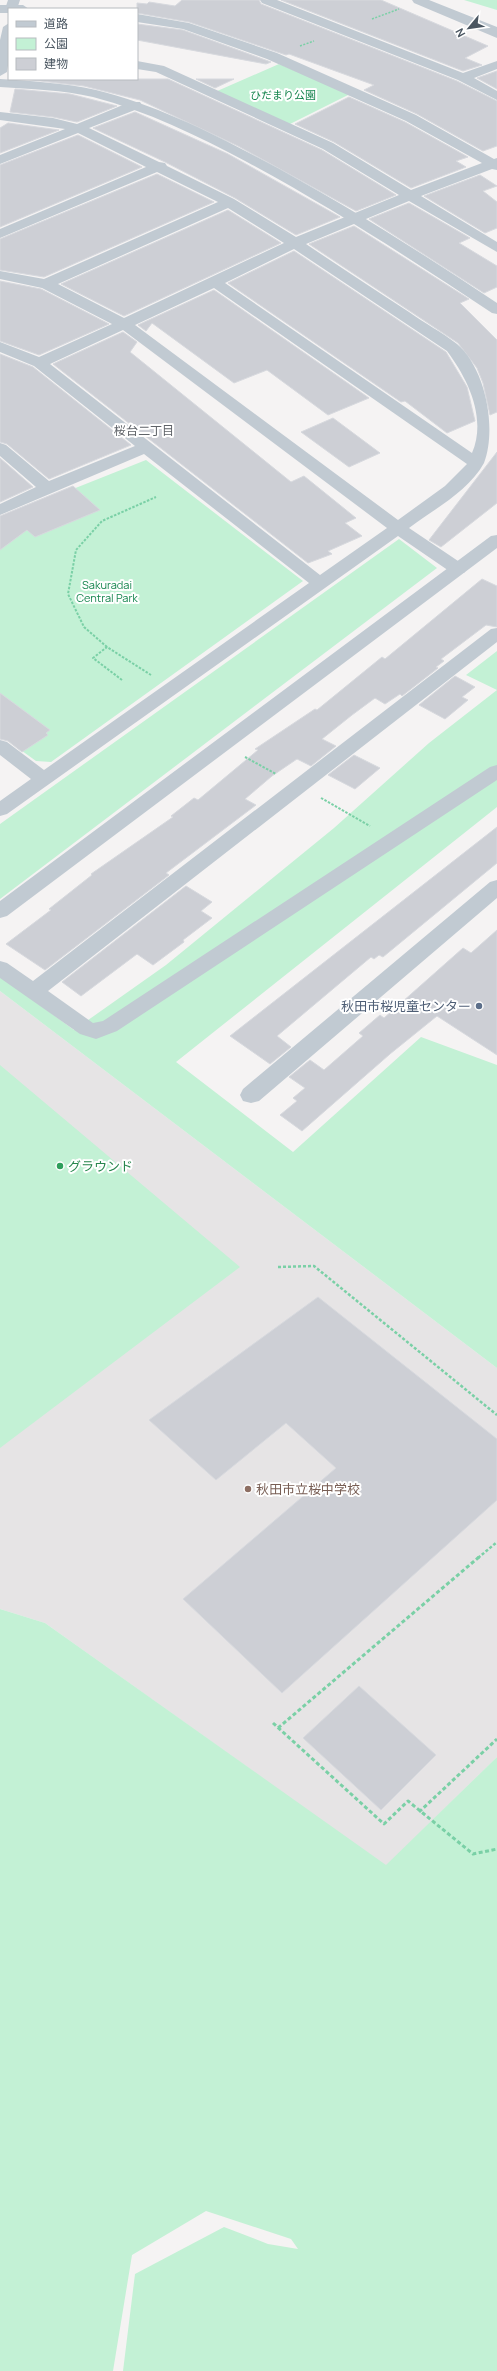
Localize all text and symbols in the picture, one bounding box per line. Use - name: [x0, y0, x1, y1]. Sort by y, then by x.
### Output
- legend: [8, 8, 138, 80]
- north arrow: [449, 8, 489, 48]
- text: 道路: [44, 15, 68, 32]
- text: N: [451, 26, 468, 40]
- text: 公園: [44, 35, 68, 52]
- text: 建物: [44, 55, 68, 72]
- park label: ひだまり公園: [250, 87, 316, 102]
- district label: 桜台二丁目: [114, 422, 174, 439]
- park label: Sakuradai Central Park: [76, 577, 138, 605]
- place label: 秋田市桜児童センター: [341, 997, 471, 1015]
- marker: 秋田市桜児童センター: [474, 1001, 484, 1011]
- place label: グラウンド: [68, 1157, 133, 1175]
- marker: グラウンド: [55, 1161, 65, 1171]
- place label: 秋田市立桜中学校: [256, 1480, 360, 1498]
- marker: 秋田市立桜中学校: [243, 1484, 253, 1494]

